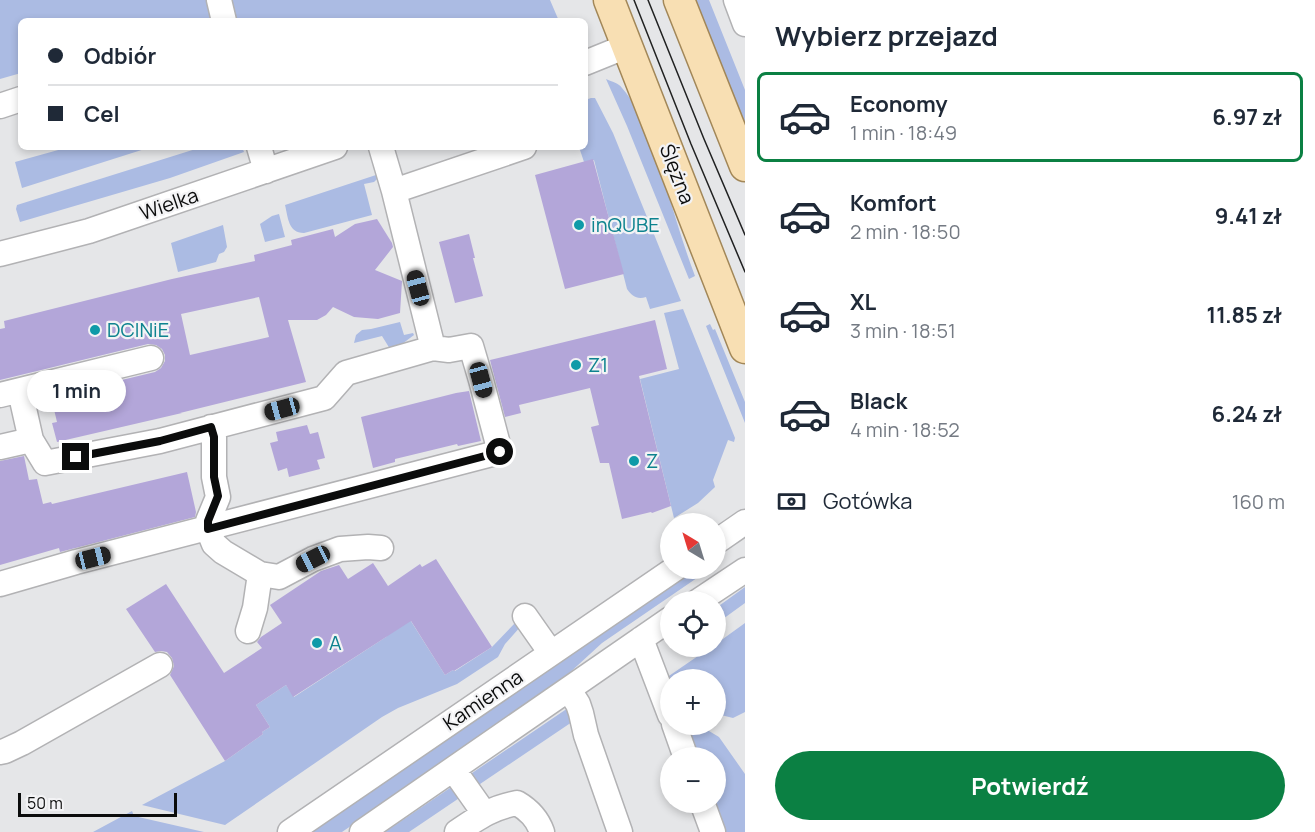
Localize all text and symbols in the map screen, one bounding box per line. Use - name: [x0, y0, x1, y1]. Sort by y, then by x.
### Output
- text: Wybierz przejazd: [775, 17, 998, 54]
- text: Odbiór: [84, 41, 156, 71]
- text: Economy: [850, 89, 948, 119]
- icon: car: [778, 90, 832, 144]
- text: Cel: [84, 99, 120, 129]
- text: 6.97 zł: [1212, 102, 1282, 132]
- text: 1 min · 18:49: [850, 119, 957, 146]
- street label: Ślężna: [654, 140, 701, 208]
- street label: Wielka: [136, 181, 202, 226]
- text: Komfort: [850, 188, 937, 218]
- icon: car: [778, 189, 832, 243]
- text: 9.41 zł: [1215, 201, 1282, 231]
- place label: inQUBE: [591, 211, 660, 238]
- marker: inQUBE: [572, 218, 586, 232]
- text: 2 min · 18:50: [850, 218, 961, 245]
- car: [405, 268, 431, 308]
- text: XL: [850, 287, 876, 317]
- icon: car: [778, 288, 832, 342]
- text: 11.85 zł: [1207, 300, 1282, 330]
- place label: DCINiE: [107, 316, 169, 343]
- text: 3 min · 18:51: [850, 317, 956, 344]
- marker: DCINiE: [88, 323, 102, 337]
- place label: Z1: [588, 351, 608, 378]
- marker: Z1: [569, 358, 583, 372]
- car: [468, 360, 494, 400]
- callout: 1 min: [26, 370, 125, 412]
- text: 1 min: [52, 377, 101, 404]
- text: Black: [850, 386, 907, 416]
- icon: car: [778, 387, 832, 441]
- car: [262, 396, 302, 422]
- text: 6.24 zł: [1212, 399, 1282, 429]
- text: 4 min · 18:52: [850, 416, 960, 443]
- route start: [486, 438, 513, 465]
- route end: [62, 443, 89, 470]
- place label: Z: [646, 447, 658, 474]
- marker: Z: [627, 454, 641, 468]
- icon: cash: [775, 485, 808, 518]
- text: Gotówka: [823, 486, 912, 516]
- text: 160 m: [1232, 488, 1285, 515]
- north arrow: [660, 513, 726, 579]
- map controls: [660, 513, 726, 813]
- car: [293, 543, 333, 575]
- car: [73, 545, 113, 571]
- button: locate: [660, 591, 726, 657]
- place label: A: [329, 629, 342, 656]
- marker: A: [310, 636, 324, 650]
- street label: Kamienna: [438, 663, 528, 736]
- button: +: [660, 669, 726, 735]
- button: −: [660, 747, 726, 813]
- button: Potwierdź: [775, 751, 1285, 820]
- scale bar: [18, 790, 177, 818]
- text: 50 m: [27, 792, 63, 814]

